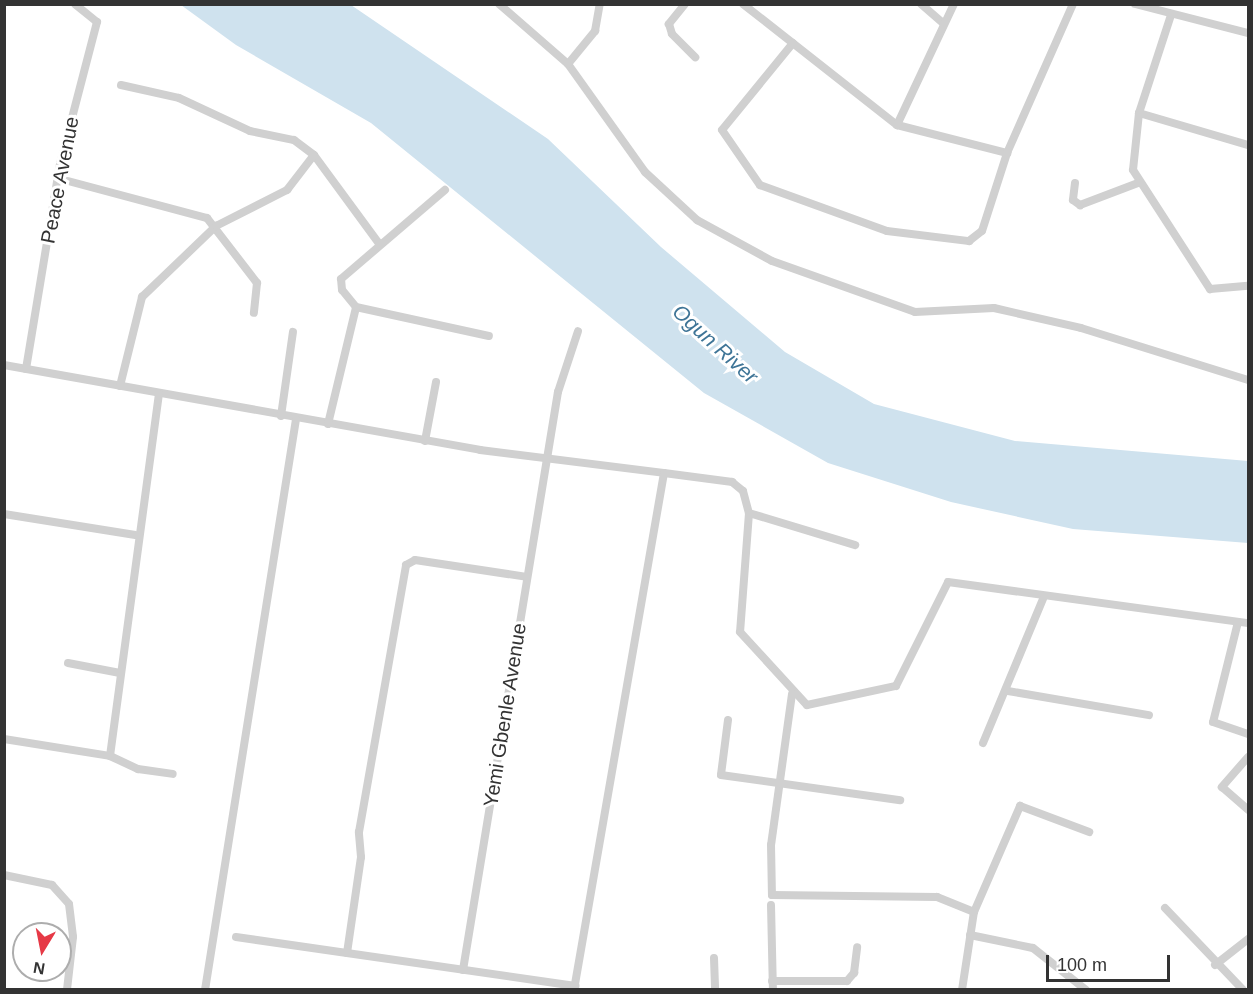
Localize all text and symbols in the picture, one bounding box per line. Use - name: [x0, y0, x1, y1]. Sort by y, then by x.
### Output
- street label: Peace Avenue: [36, 114, 84, 246]
- water label: Ogun River: [667, 299, 763, 389]
- street label: Yemi Gbenle Avenue: [479, 621, 531, 809]
- north arrow: [12, 922, 72, 982]
- scale bar: [1049, 943, 1174, 981]
- text: 100 m: [1057, 955, 1107, 975]
- text: N: [32, 959, 46, 978]

